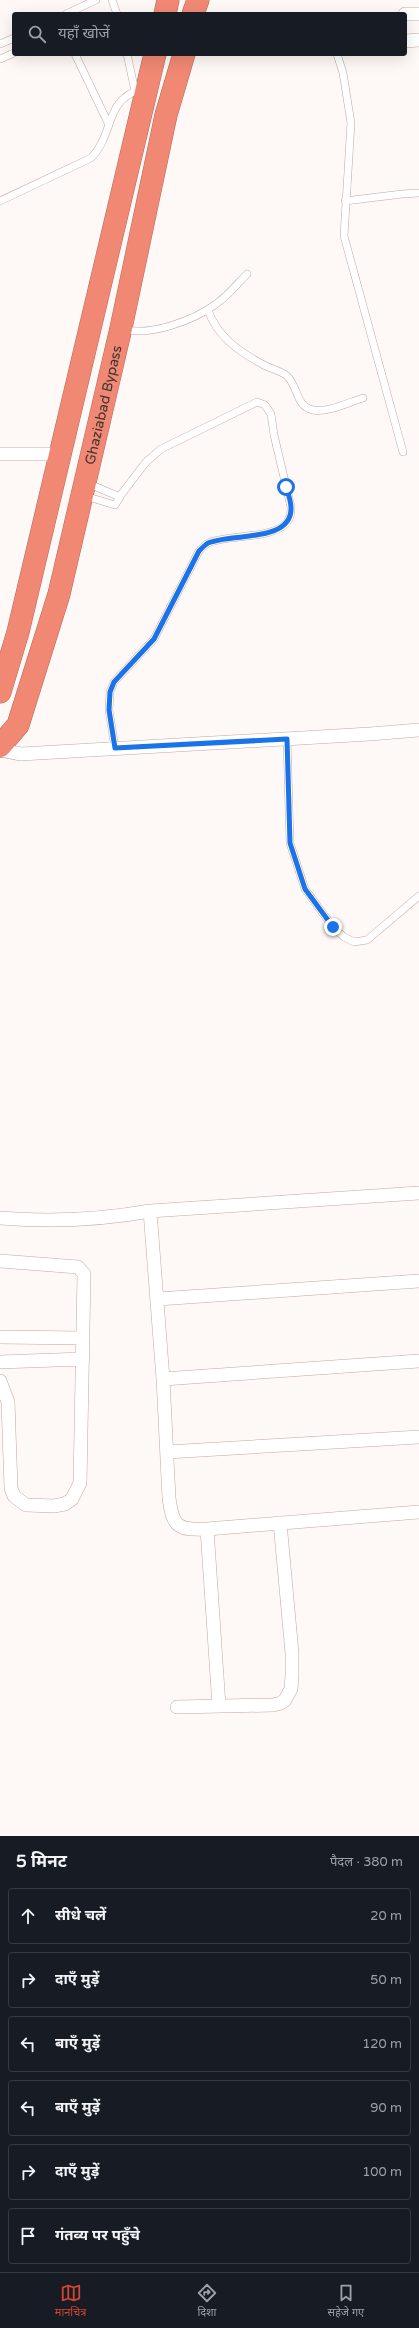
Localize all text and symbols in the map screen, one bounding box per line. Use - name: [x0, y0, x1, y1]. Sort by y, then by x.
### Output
- search box: [12, 12, 407, 56]
- icon: search: [26, 23, 48, 45]
- text: यहाँ खोजें: [58, 24, 110, 42]
- street label: Ghaziabad Bypass: [81, 343, 125, 466]
- route start: [277, 478, 295, 496]
- route end: [324, 918, 342, 936]
- text: 5 मिनट: [16, 1851, 67, 1872]
- text: पैदल · 380 m: [330, 1854, 403, 1870]
- icon: ahead: [17, 1905, 39, 1927]
- text: सीधे चलें: [55, 1906, 106, 1924]
- text: 20 m: [370, 1908, 402, 1924]
- icon: right: [17, 1969, 39, 1991]
- text: दाएँ मुड़ें: [55, 1970, 99, 1988]
- text: 50 m: [370, 1972, 402, 1988]
- icon: left: [17, 2033, 39, 2055]
- text: बाएँ मुड़ें: [55, 2034, 100, 2052]
- text: 120 m: [362, 2036, 402, 2052]
- icon: left: [17, 2097, 39, 2119]
- text: बाएँ मुड़ें: [55, 2098, 100, 2116]
- text: 90 m: [370, 2100, 402, 2116]
- icon: right: [17, 2161, 39, 2183]
- text: दाएँ मुड़ें: [55, 2162, 99, 2180]
- text: 100 m: [362, 2164, 402, 2180]
- icon: arrive: [17, 2225, 39, 2247]
- text: गंतव्य पर पहुँचे: [55, 2226, 140, 2244]
- tab: मानचित्र: [55, 2282, 86, 2320]
- tab: दिशा: [196, 2282, 218, 2320]
- tab: सहेजे गए: [328, 2282, 364, 2320]

